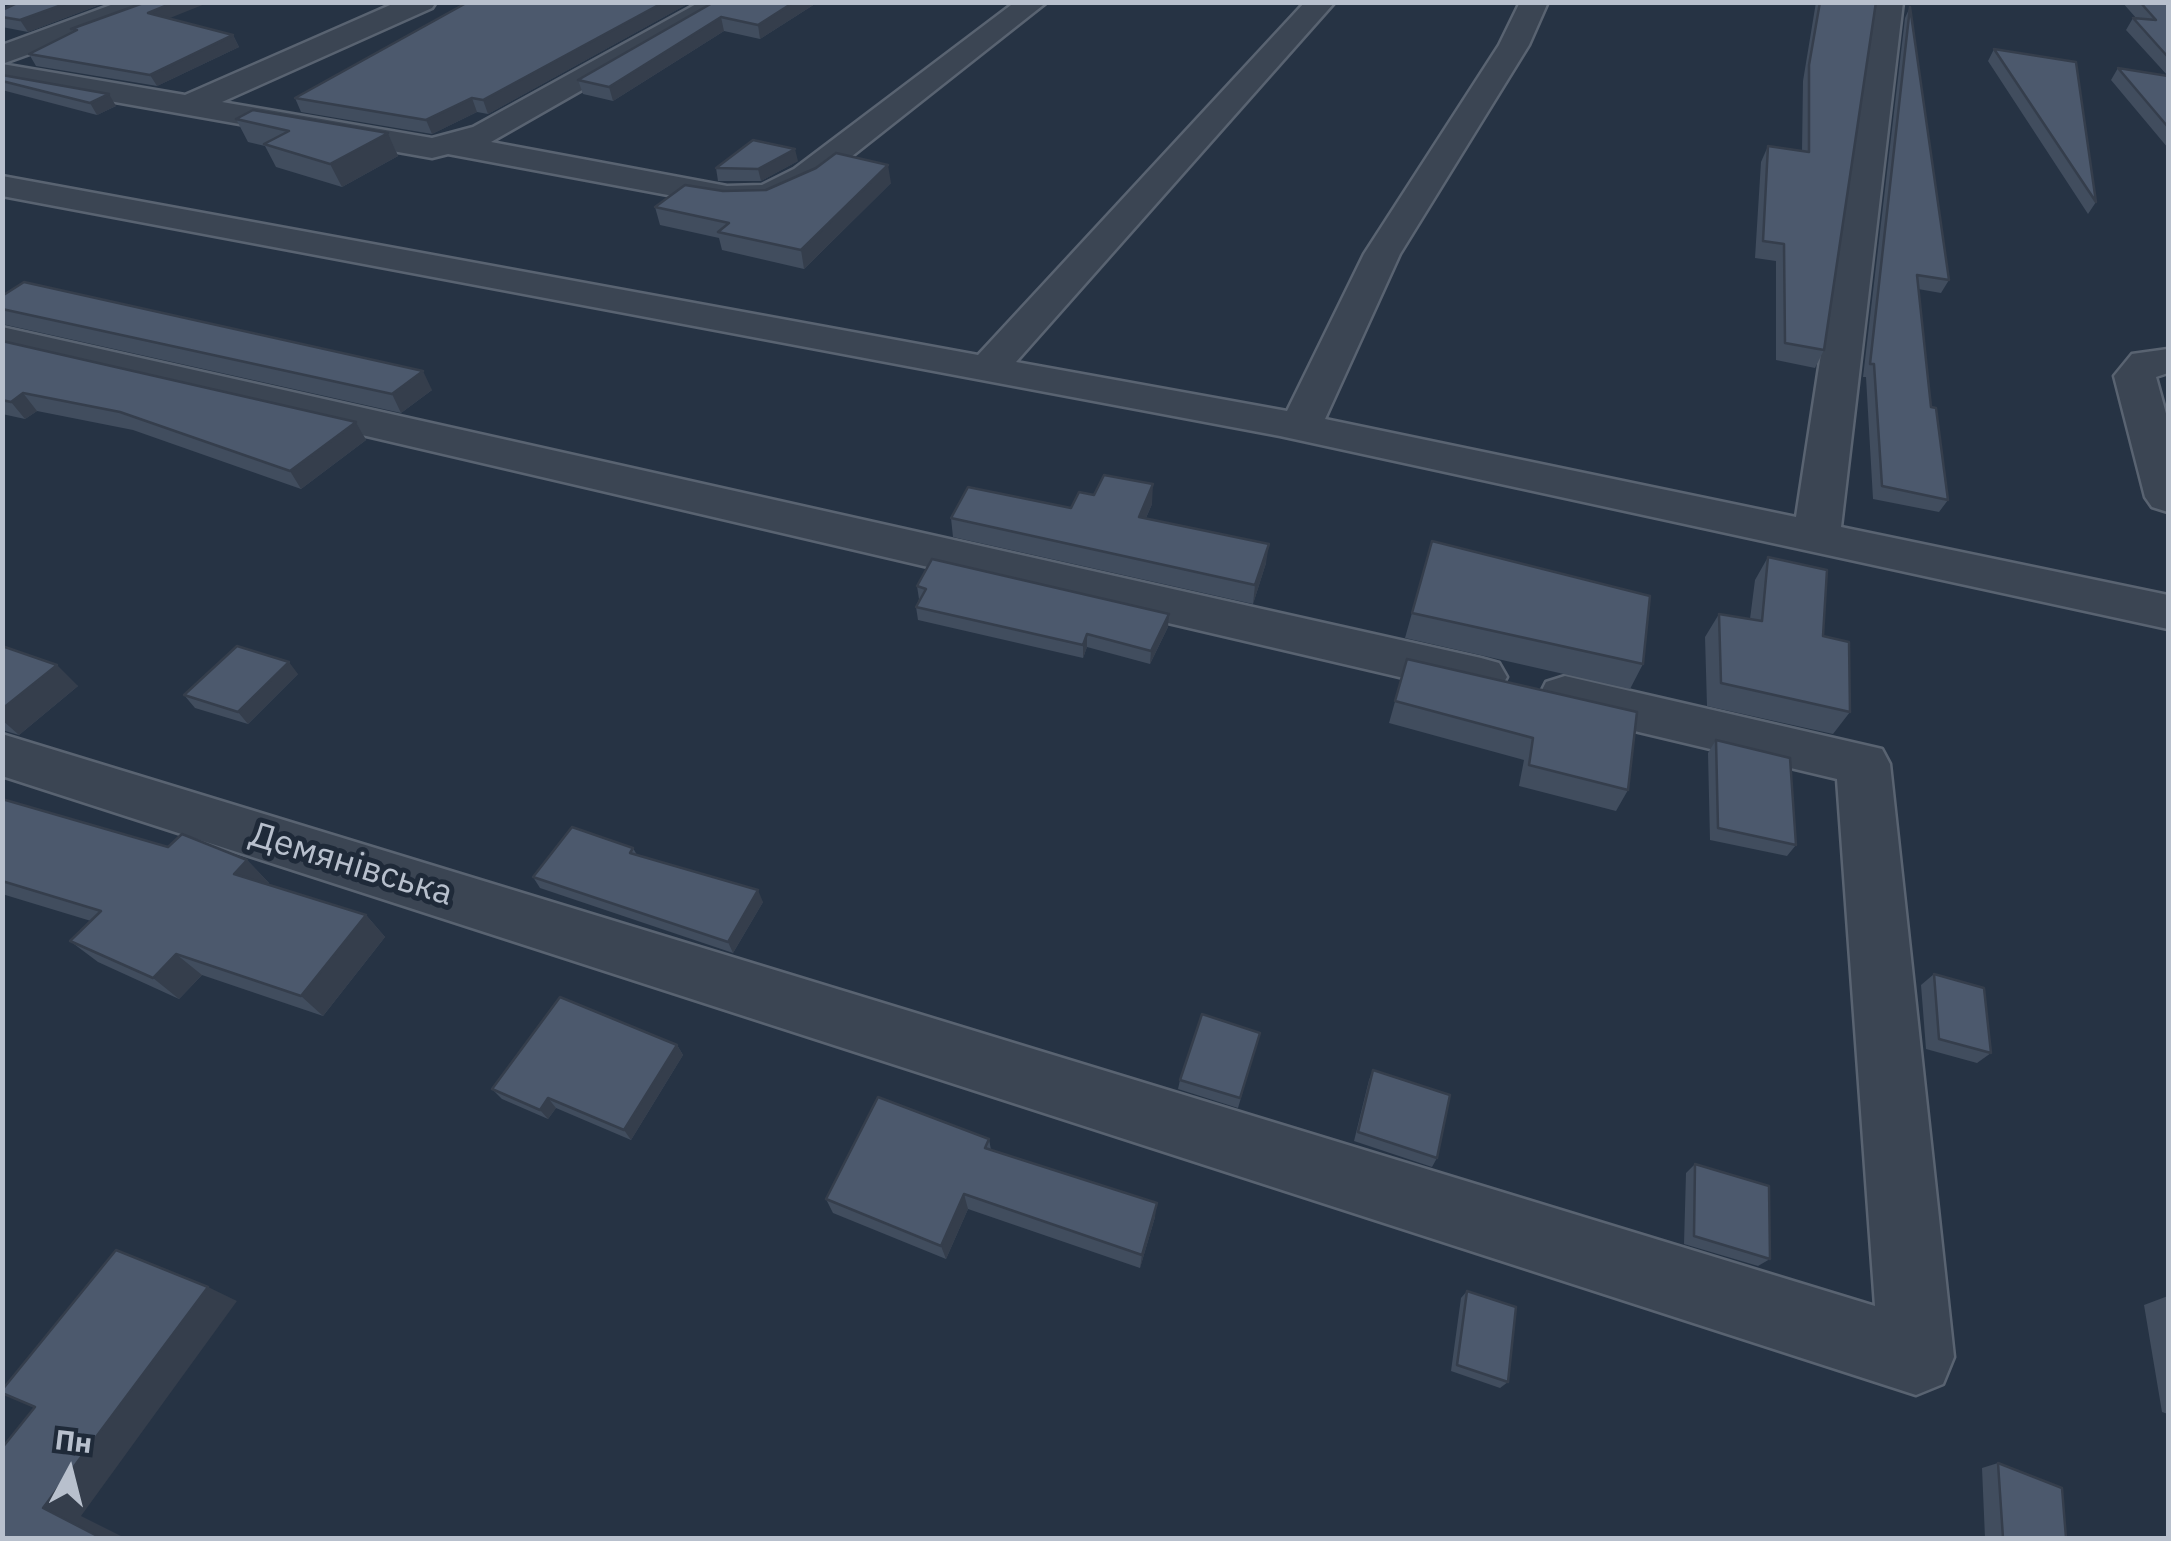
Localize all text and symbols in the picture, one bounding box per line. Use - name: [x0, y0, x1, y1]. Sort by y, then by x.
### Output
- street label: Демянівська: [245, 814, 457, 916]
- text: Пн: [53, 1420, 94, 1461]
- north arrow: [20, 1421, 120, 1521]

